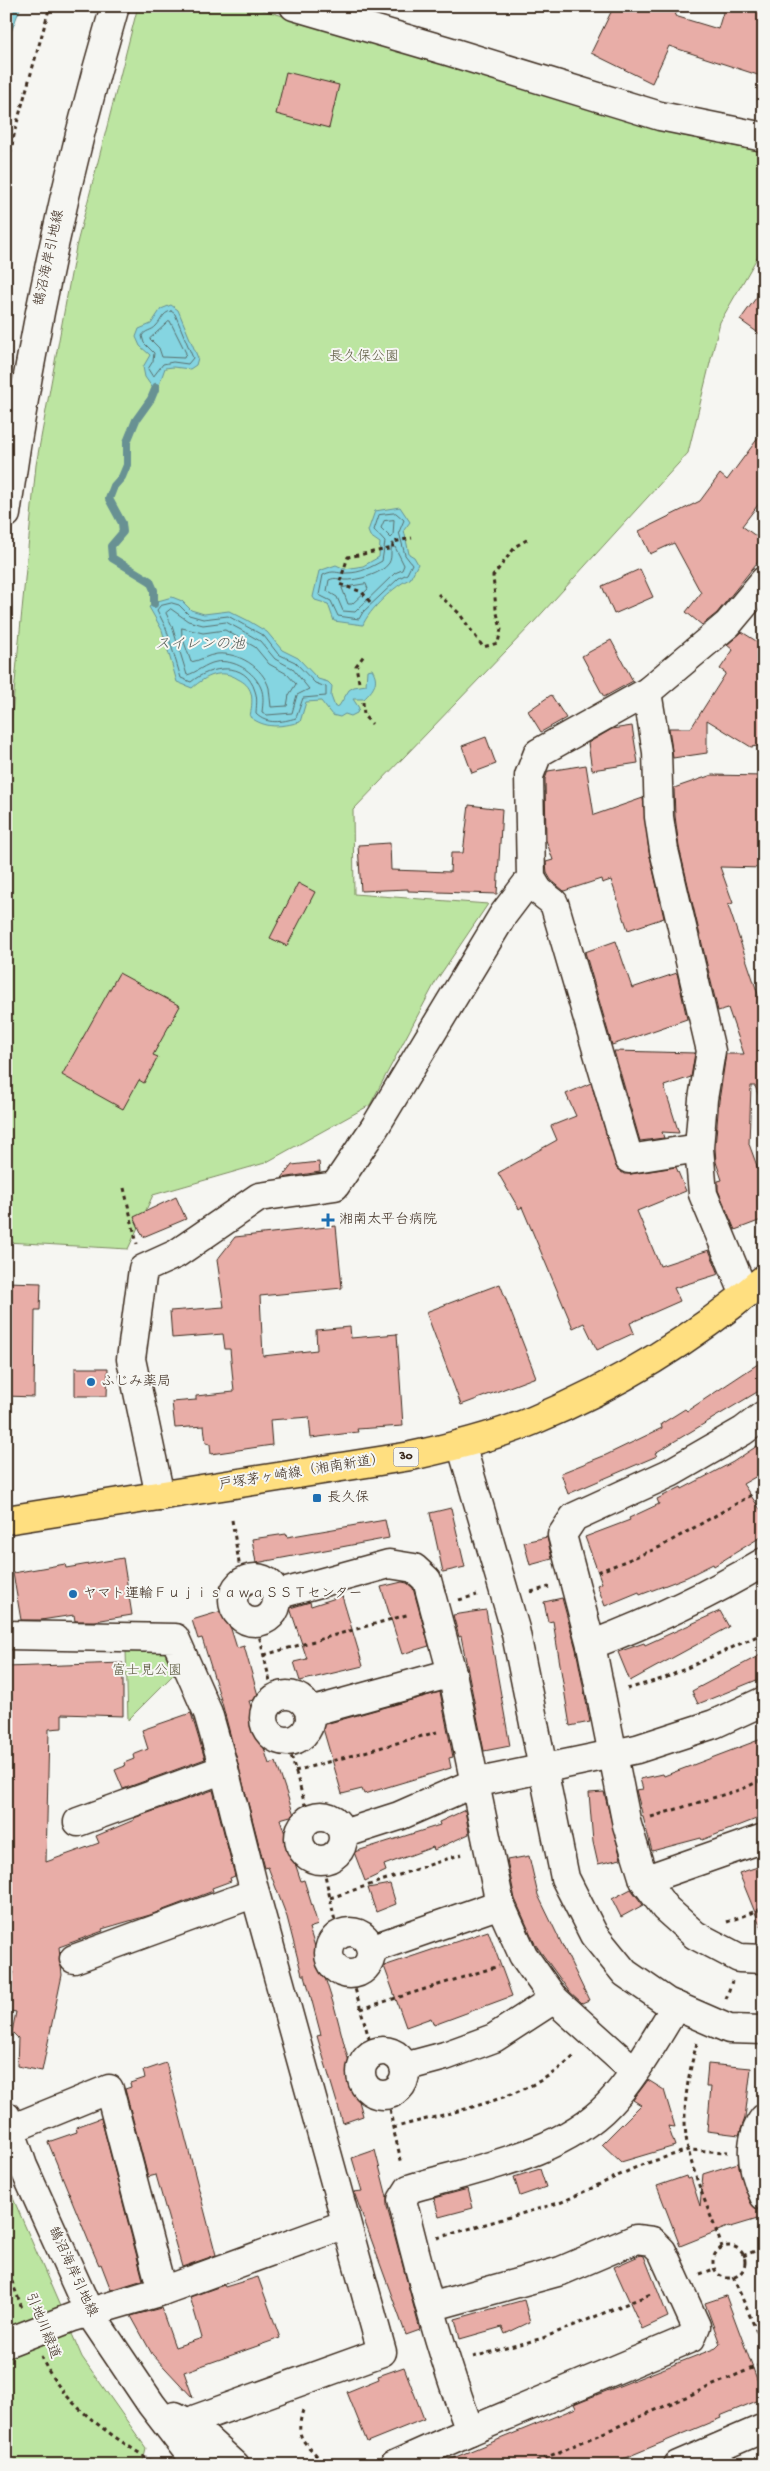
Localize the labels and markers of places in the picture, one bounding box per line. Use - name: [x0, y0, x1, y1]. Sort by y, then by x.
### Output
- place label: 湘南太平台病院: [339, 1212, 437, 1229]
- marker: 湘南太平台病院: [321, 1213, 335, 1227]
- place label: ふじみ薬局: [101, 1374, 171, 1391]
- marker: ふじみ薬局: [85, 1376, 97, 1388]
- place label: 長久保: [327, 1490, 369, 1507]
- marker: 長久保: [311, 1492, 323, 1504]
- place label: ヤマト運輸ＦｕｊｉｓａｗａＳＳＴセンター: [83, 1585, 362, 1603]
- marker: ヤマト運輸ＦｕｊｉｓａｗａＳＳＴセンター: [67, 1588, 79, 1600]

